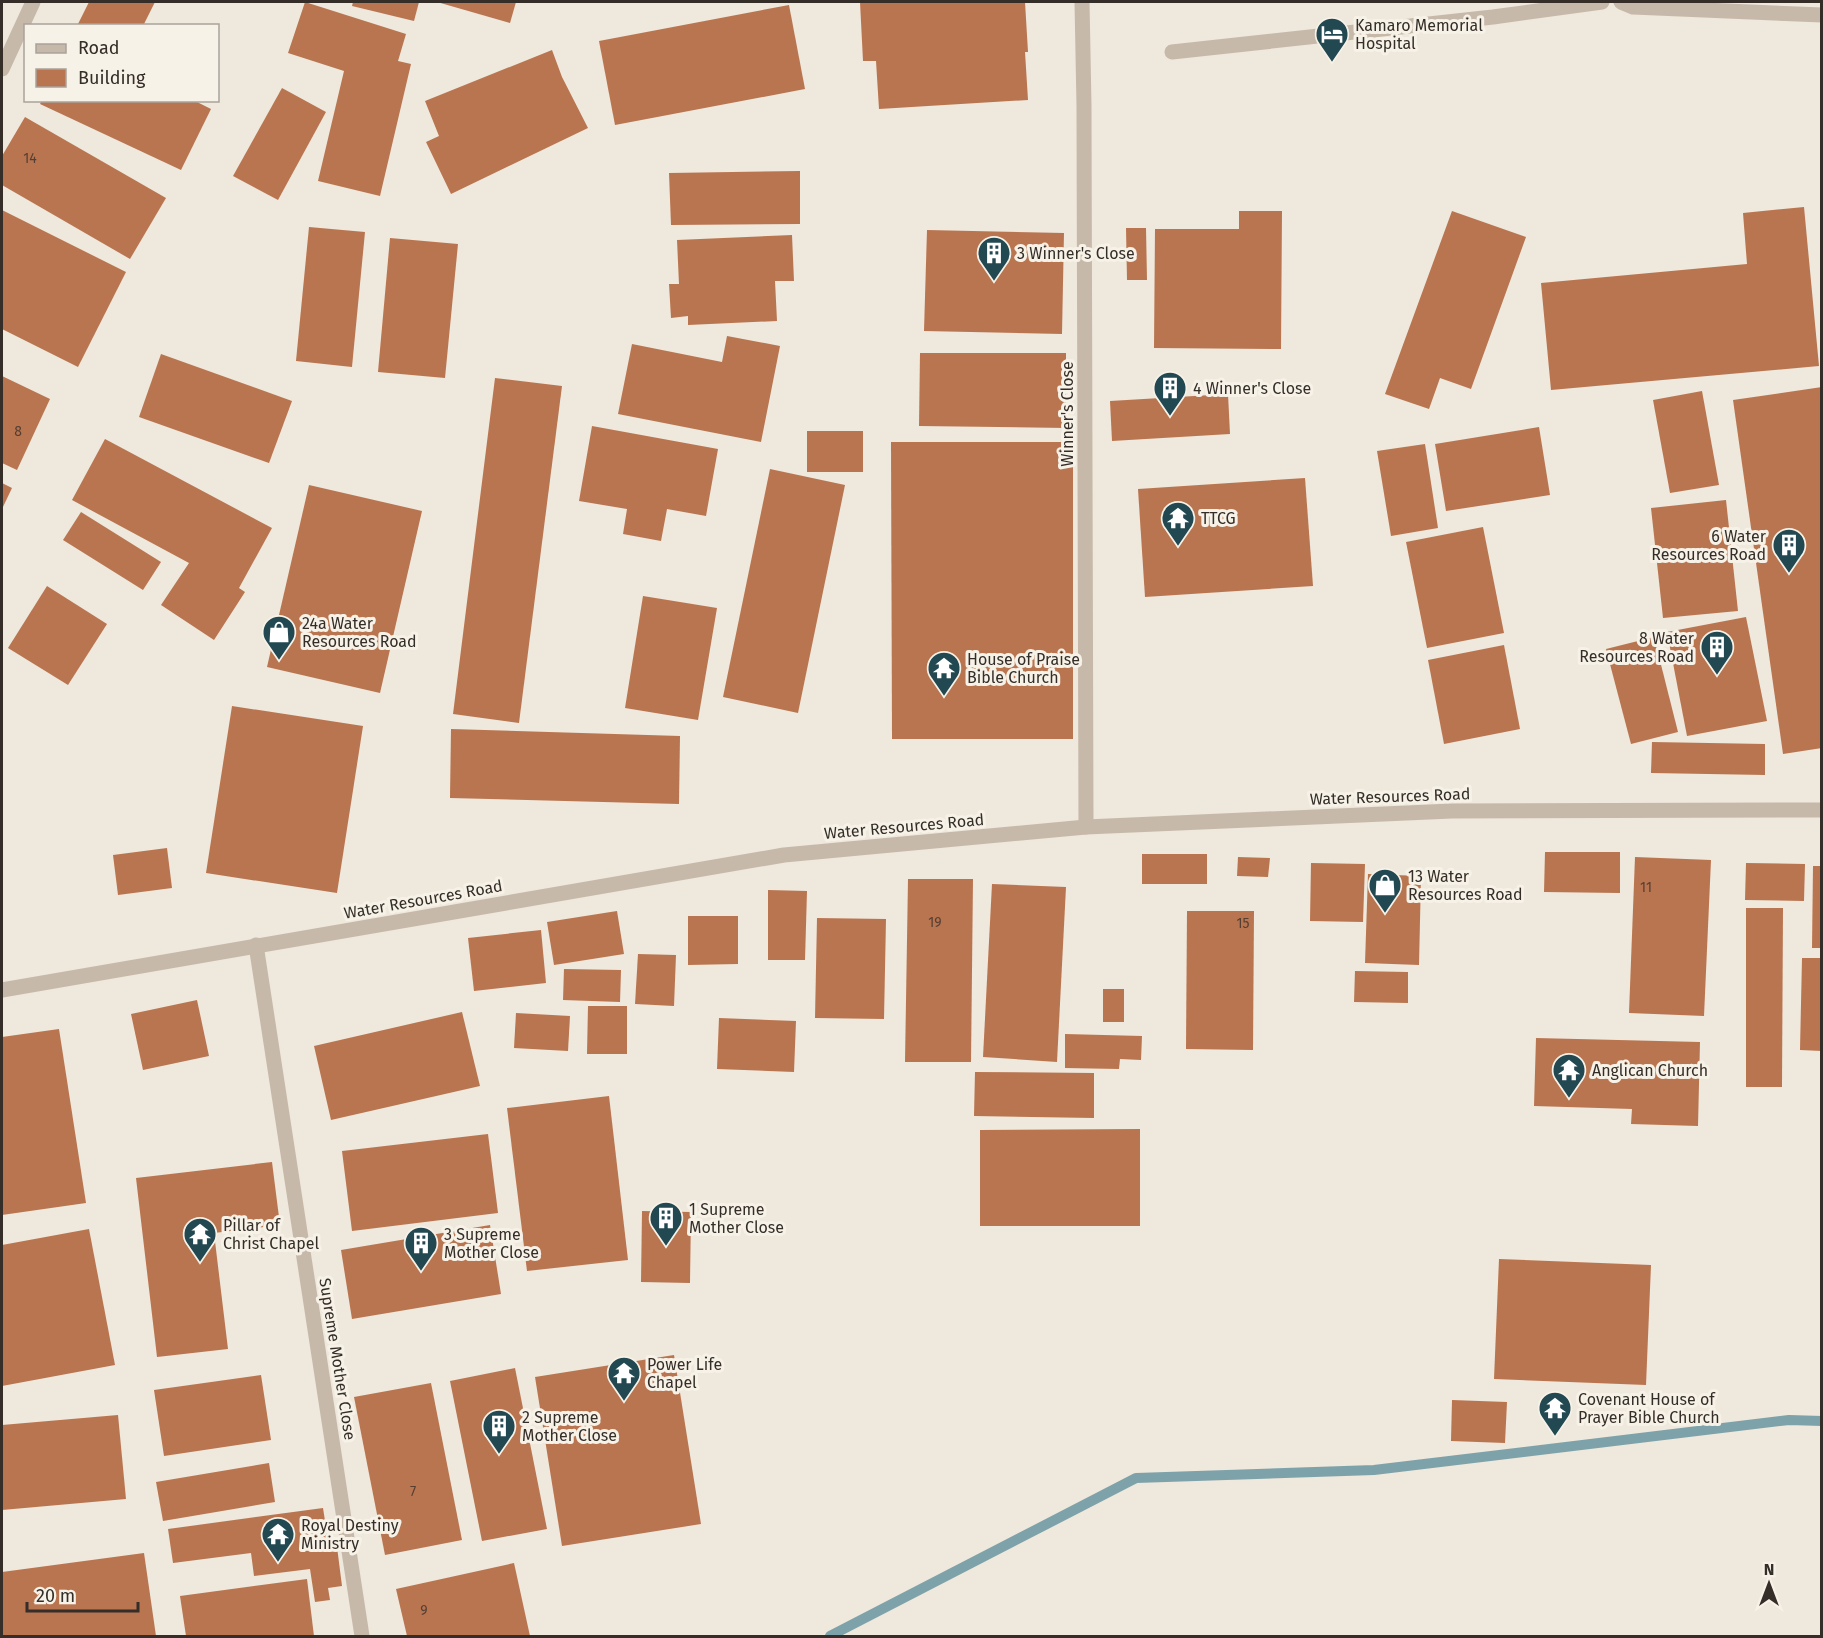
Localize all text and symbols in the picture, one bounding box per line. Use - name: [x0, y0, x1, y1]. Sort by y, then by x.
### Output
- hotel icon: Kamaro Memorial Hospital: [1314, 16, 1350, 63]
- place label: Kamaro Memorial Hospital: [1355, 16, 1483, 53]
- legend: [24, 24, 219, 102]
- text: Road: [78, 37, 120, 59]
- text: Building: [78, 67, 146, 89]
- house number: 14: [23, 150, 37, 167]
- building icon: 3 Winner's Close: [976, 235, 1012, 282]
- place label: 3 Winner's Close: [1017, 244, 1135, 263]
- street label: Winner's Close: [1058, 361, 1077, 467]
- building icon: 4 Winner's Close: [1152, 370, 1188, 417]
- place label: 4 Winner's Close: [1193, 379, 1311, 398]
- house number: 8: [14, 423, 22, 440]
- temple icon: TTCG: [1160, 500, 1196, 547]
- place label: TTCG: [1201, 509, 1236, 528]
- place label: 6 Water Resources Road: [1651, 527, 1767, 564]
- building icon: 6 Water Resources Road: [1771, 527, 1807, 574]
- shop icon: 24a Water Resources Road: [261, 614, 297, 661]
- place label: 24a Water Resources Road: [302, 614, 417, 651]
- place label: 8 Water Resources Road: [1579, 629, 1695, 666]
- building icon: 8 Water Resources Road: [1699, 629, 1735, 676]
- temple icon: House of Praise Bible Church: [926, 650, 962, 697]
- place label: House of Praise Bible Church: [967, 650, 1080, 687]
- street label: Water Resources Road: [1309, 784, 1471, 809]
- street label: Water Resources Road: [823, 810, 985, 843]
- shop icon: 13 Water Resources Road: [1367, 867, 1403, 914]
- place label: 13 Water Resources Road: [1408, 867, 1523, 904]
- street label: Water Resources Road: [342, 876, 504, 923]
- house number: 11: [1640, 879, 1652, 896]
- house number: 19: [928, 914, 942, 931]
- house number: 15: [1236, 915, 1250, 932]
- temple icon: Anglican Church: [1551, 1052, 1587, 1099]
- place label: Anglican Church: [1592, 1061, 1708, 1080]
- building icon: 1 Supreme Mother Close: [648, 1200, 684, 1247]
- place label: 1 Supreme Mother Close: [689, 1200, 784, 1237]
- temple icon: Pillar of Christ Chapel: [182, 1216, 218, 1263]
- place label: Pillar of Christ Chapel: [223, 1216, 319, 1253]
- building icon: 3 Supreme Mother Close: [403, 1225, 439, 1272]
- place label: 3 Supreme Mother Close: [444, 1225, 539, 1262]
- street label: Supreme Mother Close: [315, 1277, 360, 1441]
- temple icon: Power Life Chapel: [606, 1355, 642, 1402]
- place label: Power Life Chapel: [647, 1355, 722, 1392]
- temple icon: Covenant House of Prayer Bible Church: [1537, 1390, 1573, 1437]
- place label: Covenant House of Prayer Bible Church: [1578, 1390, 1720, 1427]
- building icon: 2 Supreme Mother Close: [481, 1408, 517, 1455]
- place label: 2 Supreme Mother Close: [522, 1408, 617, 1445]
- house number: 7: [410, 1483, 416, 1500]
- temple icon: Royal Destiny Ministry: [260, 1516, 296, 1563]
- place label: Royal Destiny Ministry: [301, 1516, 399, 1553]
- north arrow: [1739, 1554, 1799, 1614]
- text: N: [1764, 1560, 1774, 1579]
- scale bar: [27, 1575, 138, 1613]
- text: 20 m: [36, 1585, 75, 1607]
- house number: 9: [420, 1602, 428, 1619]

